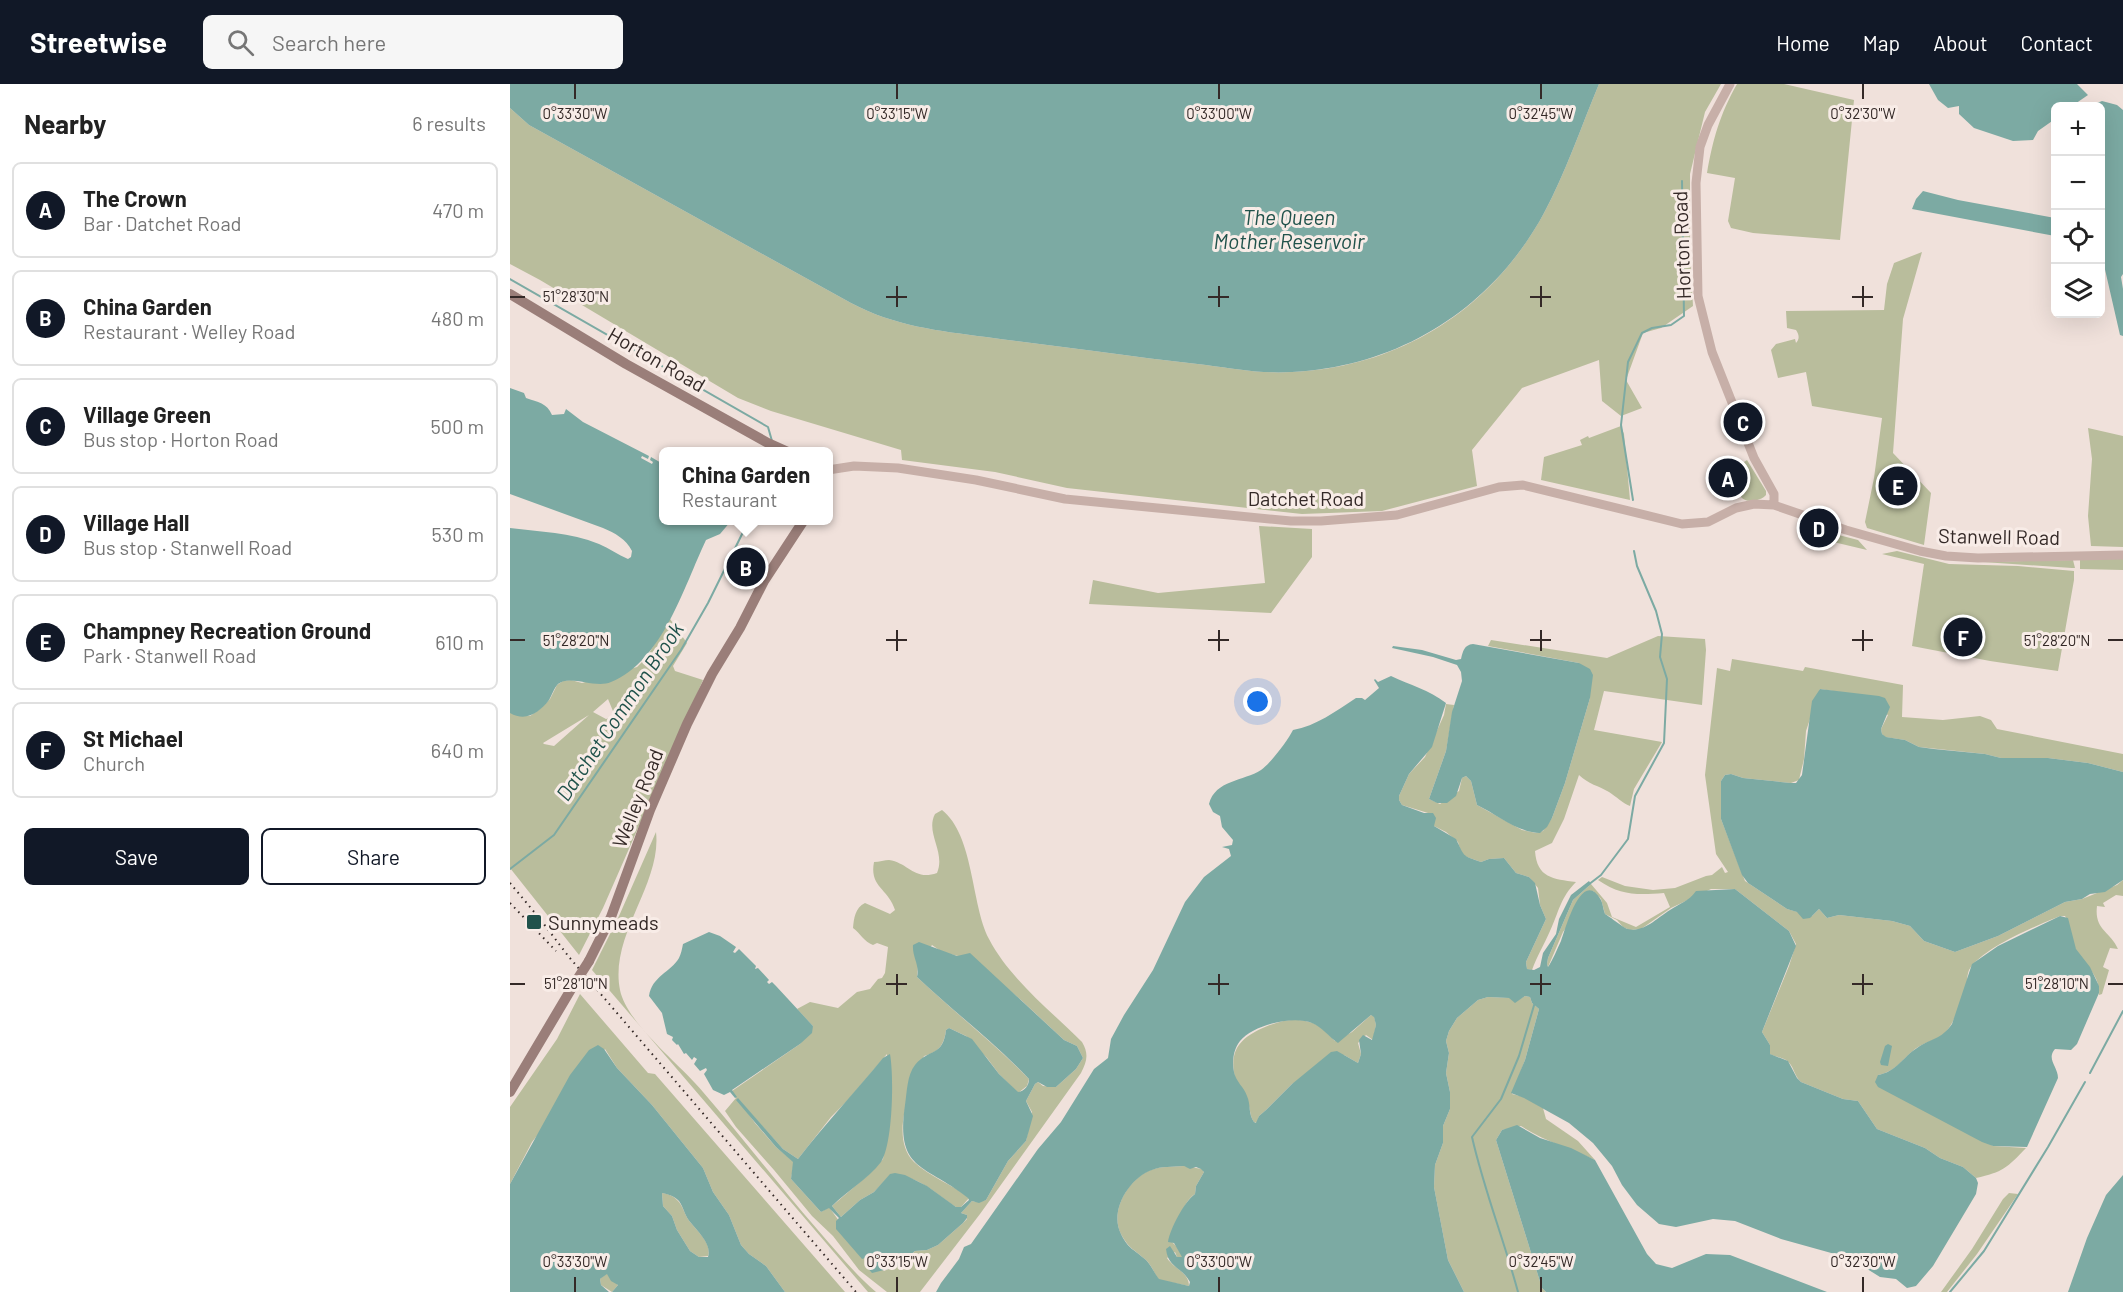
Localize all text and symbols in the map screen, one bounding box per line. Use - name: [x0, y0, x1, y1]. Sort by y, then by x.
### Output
- search box: [203, 15, 623, 69]
- text: Streetwise: [30, 25, 167, 59]
- icon: search: [224, 26, 257, 59]
- text: Search here: [272, 29, 386, 55]
- text: Home: [1776, 30, 1830, 55]
- text: Map: [1863, 30, 1900, 55]
- text: About: [1933, 30, 1988, 55]
- text: Contact: [2021, 30, 2093, 55]
- map controls: [2051, 102, 2105, 318]
- button: +: [2051, 102, 2105, 156]
- text: 0°33'30"W: [543, 104, 607, 122]
- text: 0°33'15"W: [866, 104, 928, 122]
- text: 0°33'00"W: [1186, 104, 1252, 122]
- text: 0°32'45"W: [1509, 104, 1573, 122]
- text: 0°32'30"W: [1830, 104, 1896, 122]
- text: Nearby: [24, 108, 106, 139]
- text: 6 results: [412, 111, 486, 135]
- button: −: [2051, 156, 2105, 210]
- text: The Crown: [83, 185, 187, 211]
- street label: Horton Road: [1667, 190, 1695, 300]
- text: A: [39, 198, 52, 222]
- text: 470 m: [432, 198, 484, 222]
- water label: The Queen Mother Reservoir: [1214, 204, 1365, 253]
- button: locate: [2051, 210, 2105, 264]
- text: Bar · Datchet Road: [83, 211, 242, 235]
- button: layers: [2051, 264, 2105, 318]
- text: 51°28'30"N: [543, 287, 609, 305]
- text: China Garden: [83, 293, 212, 319]
- text: B: [39, 306, 52, 330]
- text: 480 m: [431, 306, 484, 330]
- text: Restaurant · Welley Road: [83, 319, 295, 343]
- street label: Horton Road: [604, 322, 710, 396]
- pin: C: [1724, 400, 1762, 444]
- text: Village Green: [83, 401, 211, 427]
- text: C: [39, 414, 52, 438]
- text: 500 m: [431, 414, 484, 438]
- text: Bus stop · Horton Road: [83, 427, 279, 451]
- popup: [659, 447, 833, 525]
- pin: A: [1708, 456, 1748, 500]
- text: China Garden: [682, 461, 810, 487]
- pin: E: [1878, 464, 1918, 508]
- street label: Datchet Road: [1248, 486, 1364, 510]
- text: Restaurant: [682, 487, 778, 511]
- pin: D: [1800, 506, 1838, 550]
- text: Village Hall: [83, 509, 189, 535]
- text: D: [39, 522, 52, 546]
- text: 530 m: [432, 522, 484, 546]
- street label: Stanwell Road: [1938, 523, 2060, 549]
- text: Bus stop · Stanwell Road: [83, 535, 292, 559]
- pin: B: [726, 544, 766, 590]
- pin: F: [1944, 614, 1982, 660]
- water label: Datchet Common Brook: [550, 616, 688, 805]
- text: Champney Recreation Ground: [83, 617, 371, 643]
- text: E: [40, 630, 51, 654]
- text: 610 m: [435, 630, 484, 654]
- text: 51°28'20"N: [543, 631, 609, 649]
- text: 51°28'20"N: [2024, 631, 2090, 649]
- text: Park · Stanwell Road: [83, 643, 256, 667]
- your location: [1243, 687, 1272, 716]
- text: St Michael: [83, 725, 183, 751]
- text: F: [40, 738, 51, 762]
- text: 640 m: [431, 738, 484, 762]
- street label: Welley Road: [606, 745, 668, 851]
- text: Church: [83, 751, 145, 775]
- button: Save: [24, 828, 249, 885]
- button: Share: [261, 828, 486, 885]
- place label: Sunnymeads: [548, 910, 659, 934]
- marker: Sunnymeads: [525, 913, 543, 931]
- text: 51°28'10"N: [544, 974, 608, 992]
- text: 51°28'10"N: [2025, 974, 2089, 992]
- text: 0°33'30"W: [543, 1252, 607, 1270]
- text: 0°33'15"W: [866, 1252, 928, 1270]
- text: 0°33'00"W: [1186, 1252, 1252, 1270]
- text: 0°32'45"W: [1509, 1252, 1573, 1270]
- text: 0°32'30"W: [1830, 1252, 1896, 1270]

